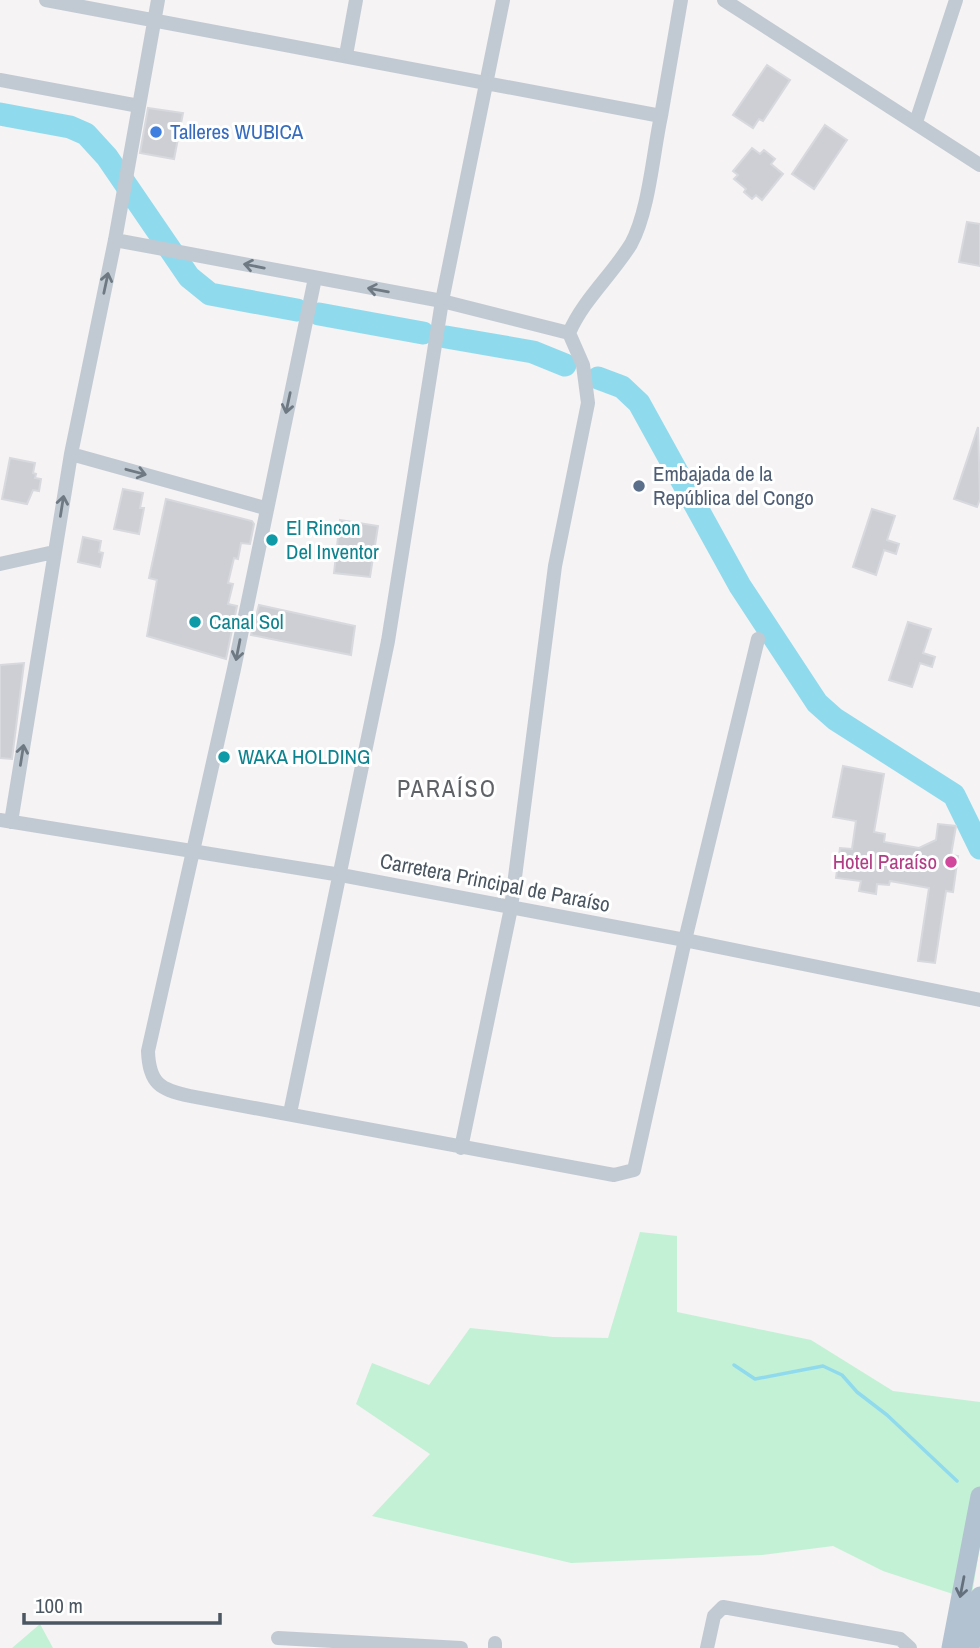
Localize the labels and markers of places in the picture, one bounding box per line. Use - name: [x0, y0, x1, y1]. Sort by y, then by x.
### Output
- place label: Talleres WUBICA: [170, 117, 304, 146]
- marker: Talleres WUBICA: [148, 124, 164, 140]
- place label: Embajada de la República del Congo: [653, 459, 814, 512]
- marker: Embajada de la República del Congo: [631, 478, 647, 494]
- place label: El Rincon Del Inventor: [286, 513, 379, 566]
- marker: El Rincon Del Inventor: [264, 532, 280, 548]
- place label: Canal Sol: [209, 607, 284, 636]
- marker: Canal Sol: [187, 614, 203, 630]
- place label: WAKA HOLDING: [238, 742, 370, 771]
- marker: WAKA HOLDING: [216, 749, 232, 765]
- place label: Hotel Paraíso: [833, 847, 937, 876]
- marker: Hotel Paraíso: [943, 854, 959, 870]

